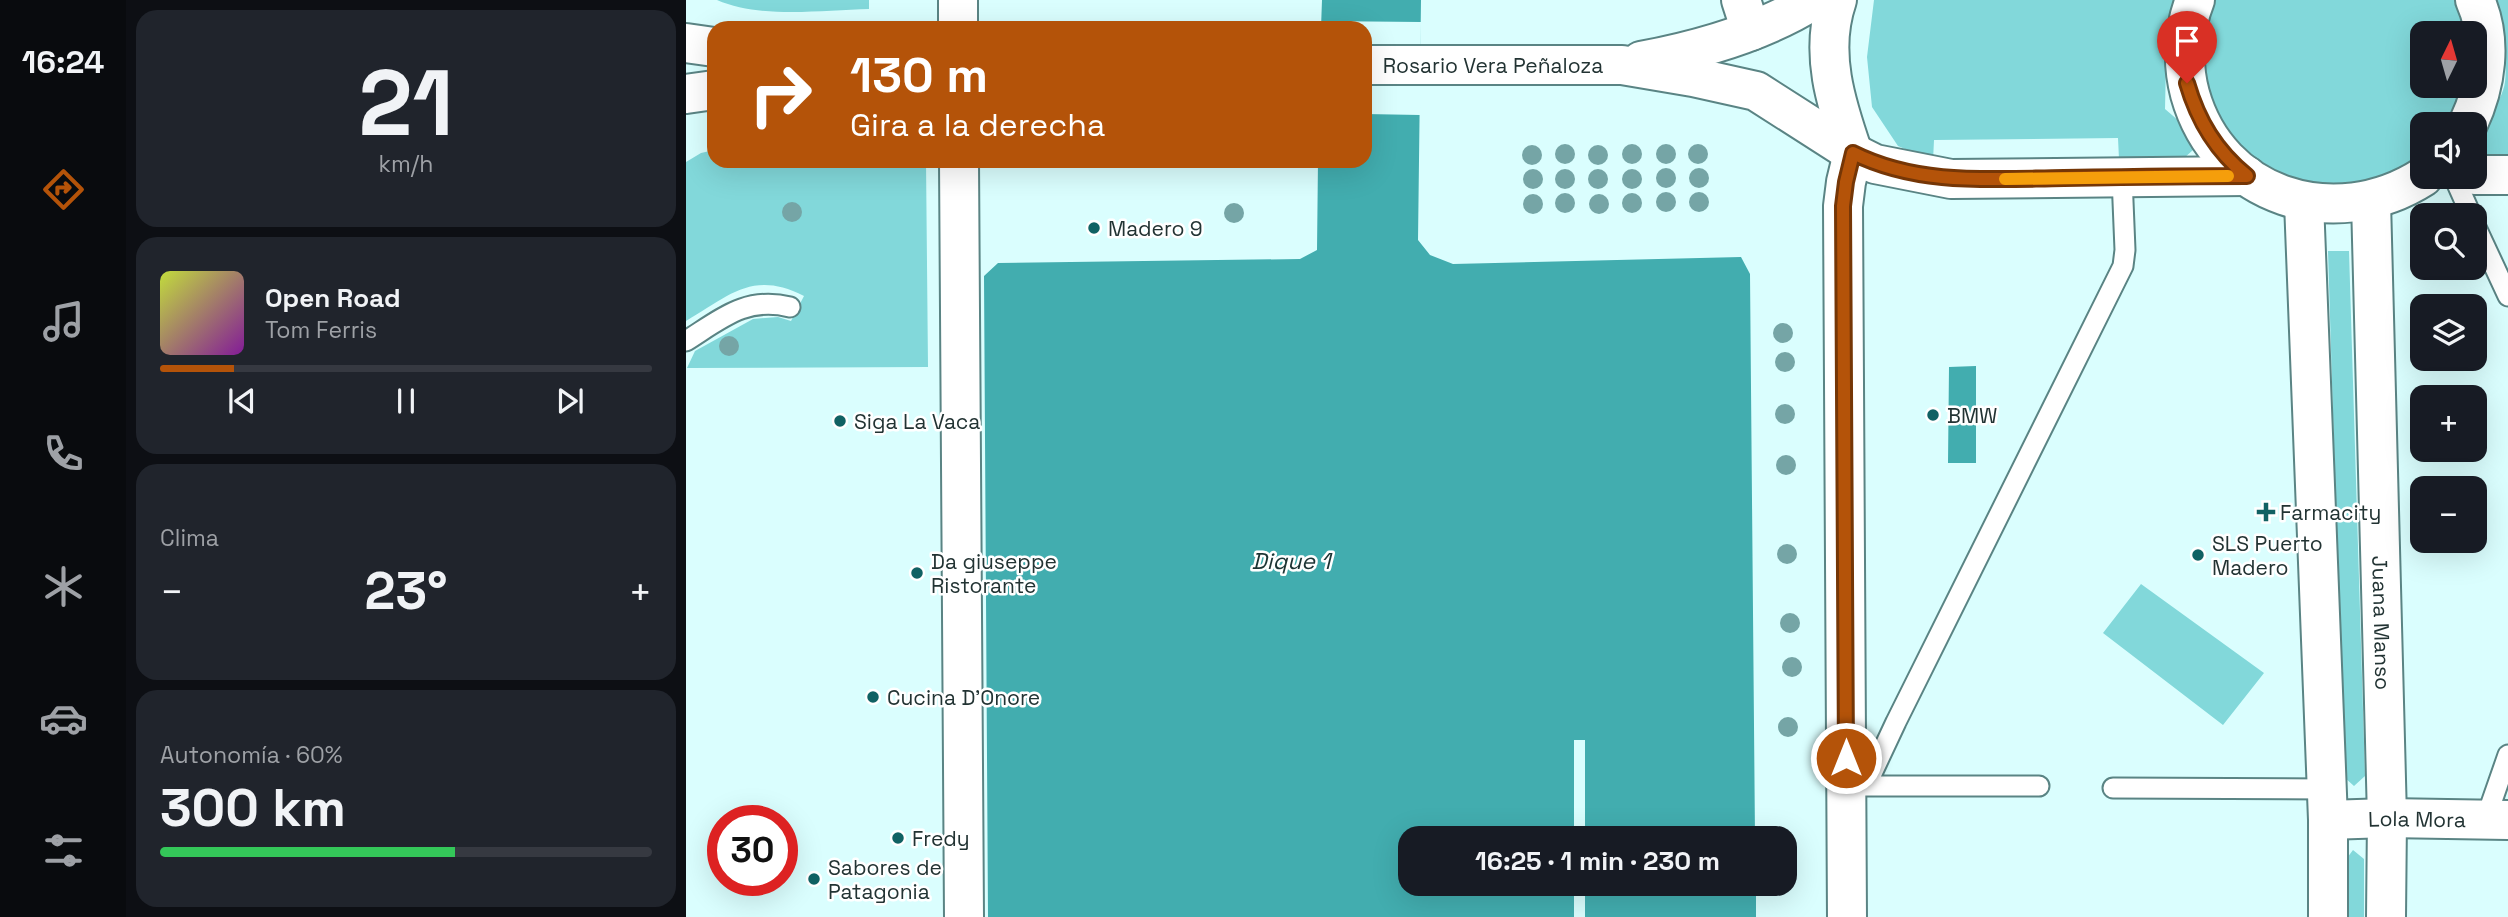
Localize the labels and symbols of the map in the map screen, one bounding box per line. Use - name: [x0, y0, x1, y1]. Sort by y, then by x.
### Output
- pin: [2157, 11, 2217, 83]
- north arrow: [2410, 21, 2487, 98]
- street label: Rosario Vera Peñaloza: [1383, 52, 1603, 79]
- place label: Madero 9: [1108, 215, 1203, 242]
- marker: Madero 9: [1086, 220, 1102, 236]
- place label: BMW: [1947, 402, 1997, 429]
- marker: BMW: [1925, 407, 1941, 423]
- place label: Siga La Vaca: [854, 408, 980, 435]
- marker: Siga La Vaca: [832, 413, 848, 429]
- place label: Farmacity: [2280, 499, 2381, 526]
- marker: Farmacity: [2258, 504, 2274, 520]
- place label: SLS Puerto Madero: [2212, 530, 2323, 581]
- water label: Dique 1: [1252, 546, 1333, 576]
- marker: SLS Puerto Madero: [2190, 547, 2206, 563]
- place label: Da giuseppe Ristorante: [931, 548, 1057, 599]
- street label: Juana Manso: [2367, 555, 2397, 690]
- marker: Da giuseppe Ristorante: [909, 565, 925, 581]
- place label: Cucina D'Onore: [887, 684, 1040, 711]
- marker: Cucina D'Onore: [865, 689, 881, 705]
- position arrow: [1809, 721, 1883, 795]
- street label: Lola Mora: [2368, 804, 2466, 833]
- speed limit sign: 30: [707, 805, 798, 896]
- place label: Fredy: [912, 825, 970, 852]
- marker: Fredy: [890, 830, 906, 846]
- place label: Sabores de Patagonia: [828, 854, 942, 905]
- marker: Sabores de Patagonia: [806, 871, 822, 887]

